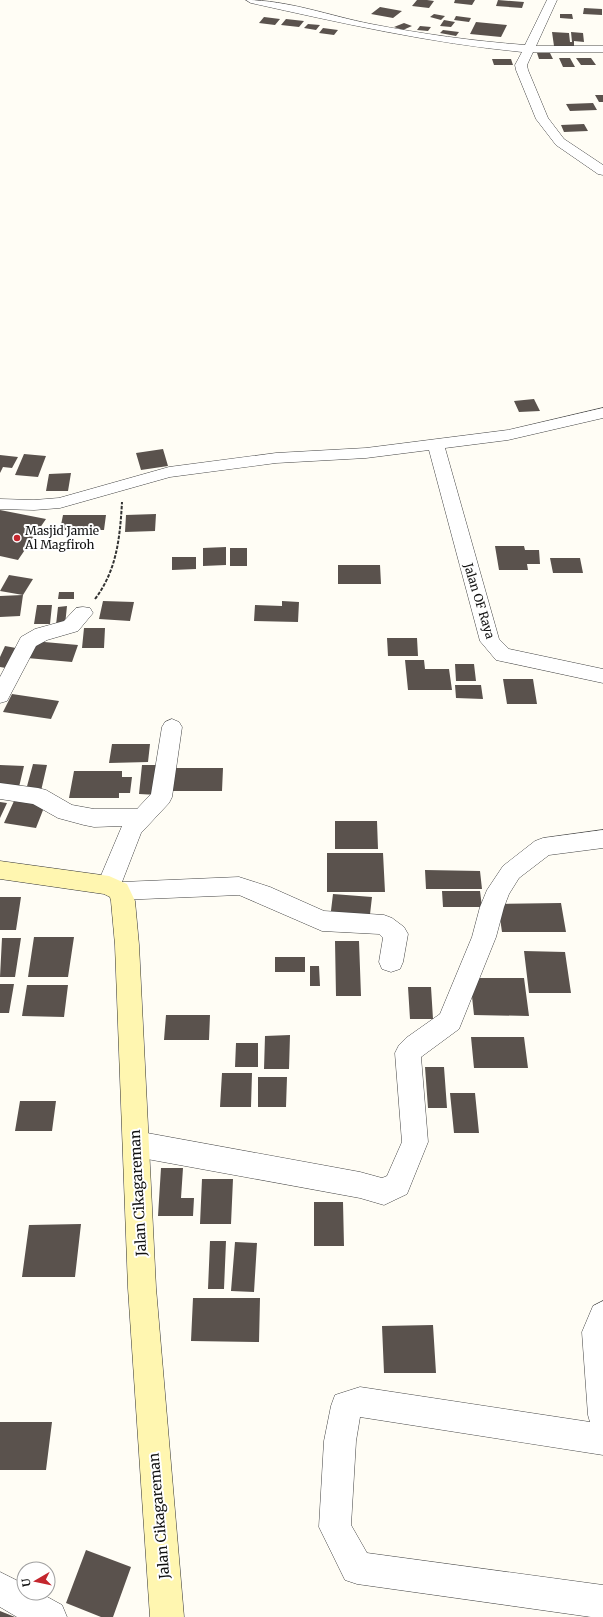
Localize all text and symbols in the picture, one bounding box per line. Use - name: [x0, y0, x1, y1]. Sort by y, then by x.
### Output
- place label: Masjid Jamie Al Magfiroh: [24, 523, 99, 552]
- marker: Masjid Jamie Al Magfiroh: [12, 533, 22, 543]
- street label: Jalan OF Raya: [461, 560, 498, 641]
- street label: Jalan Cikagareman: [126, 1129, 150, 1258]
- street label: Jalan Cikagareman: [145, 1452, 174, 1581]
- north arrow: [16, 1561, 56, 1601]
- text: U: [18, 1577, 34, 1588]

